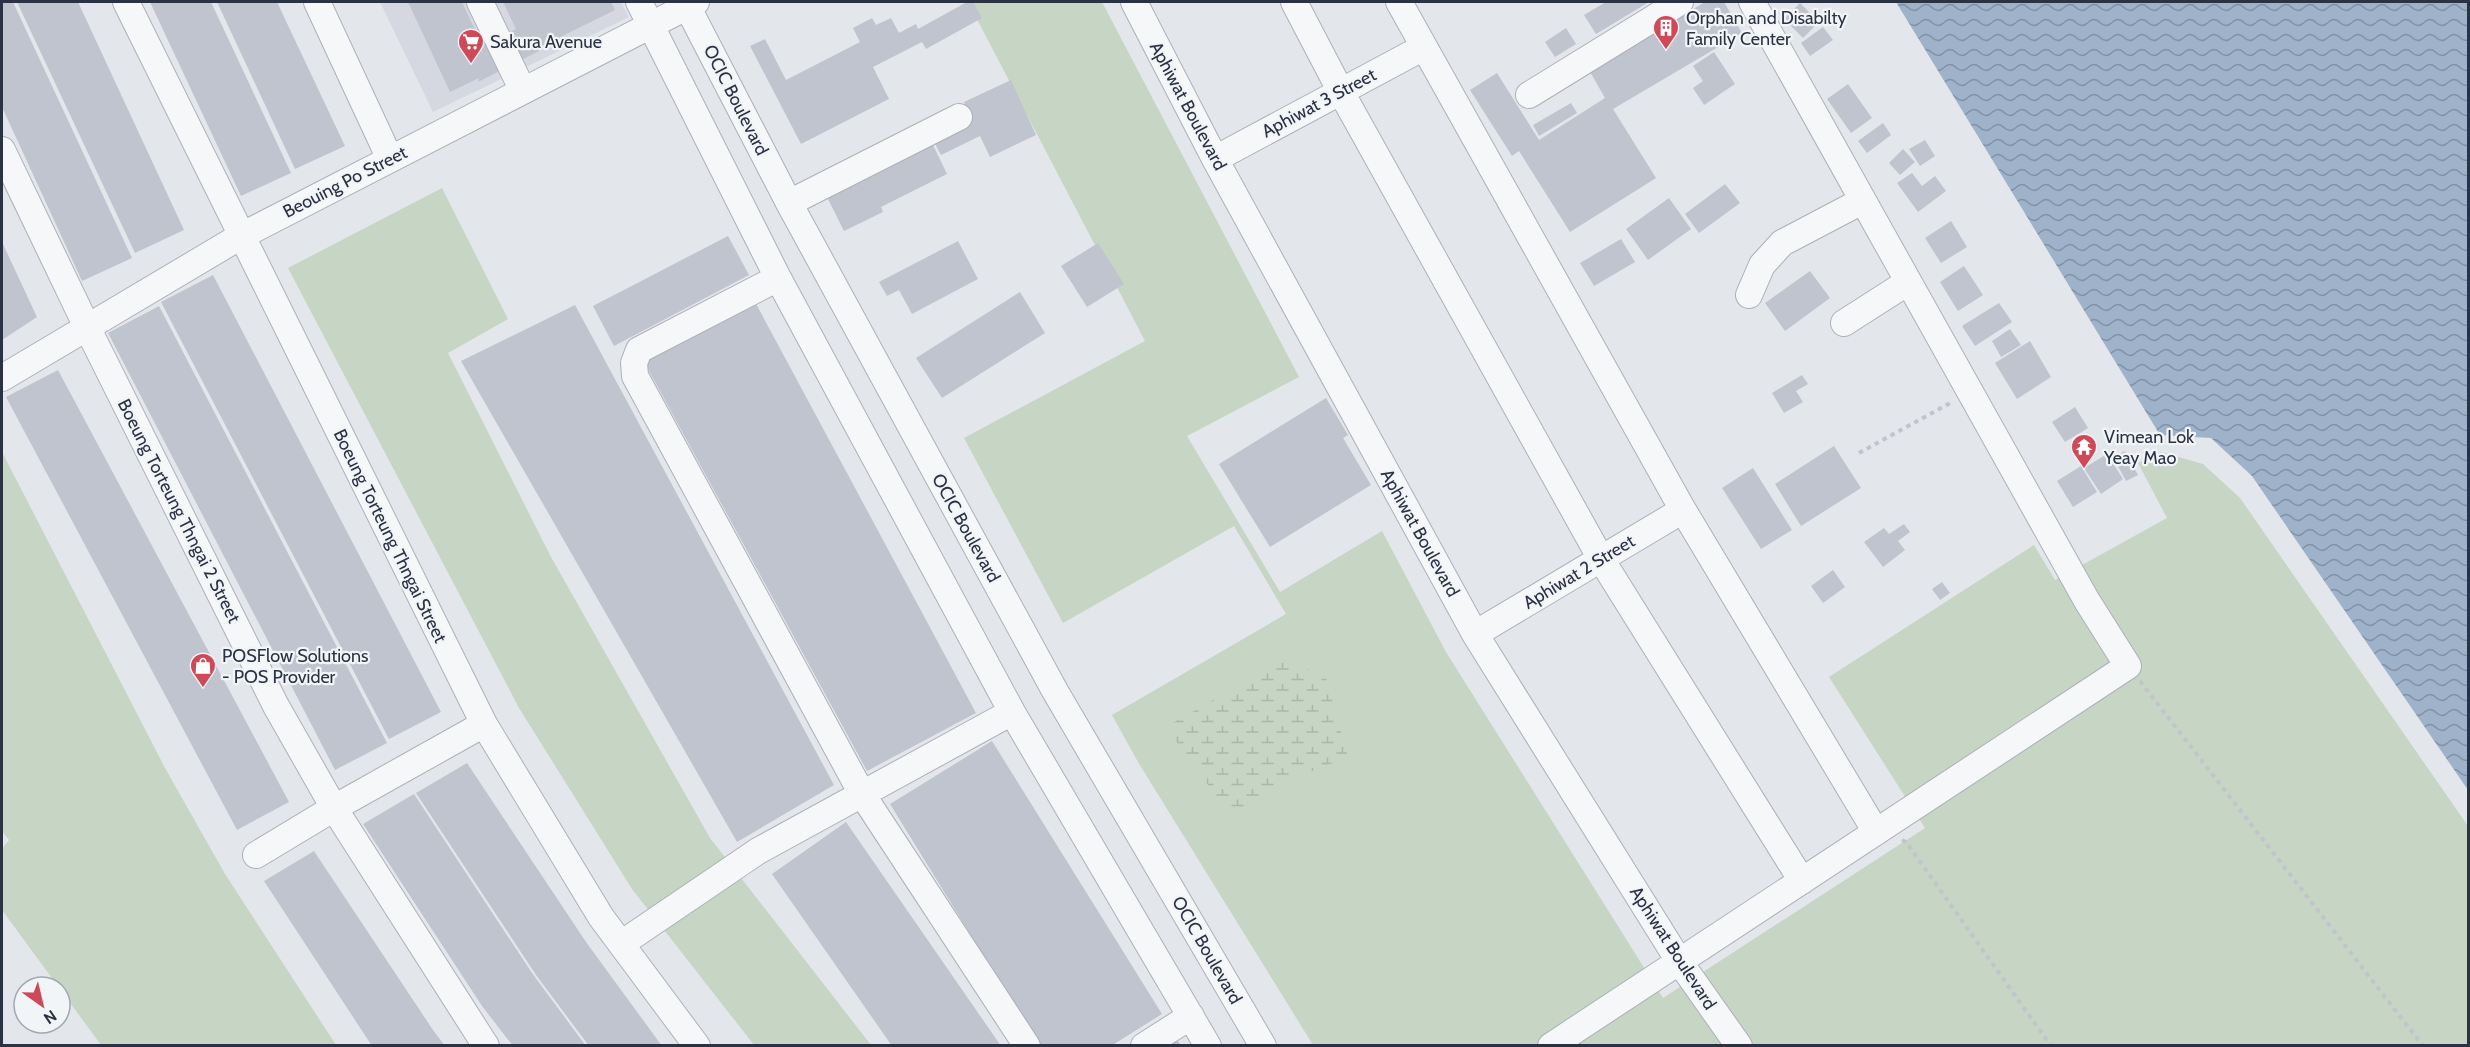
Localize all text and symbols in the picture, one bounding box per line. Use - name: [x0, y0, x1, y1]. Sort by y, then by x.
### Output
- place label: Orphan and Disabilty Family Center: [1686, 7, 1847, 50]
- building icon: Orphan and Disabilty Family Center: [1651, 13, 1681, 51]
- supermarket icon: Sakura Avenue: [456, 27, 486, 65]
- place label: Sakura Avenue: [490, 31, 602, 53]
- street label: Aphiwat Boulevard: [1145, 38, 1231, 174]
- street label: OCIC Boulevard: [699, 41, 773, 159]
- street label: Aphiwat 3 Street: [1258, 64, 1380, 142]
- street label: Beouing Po Street: [279, 141, 411, 223]
- street label: Boeung Torteung Thngai 2 Street: [113, 395, 245, 627]
- street label: Boeung Torteung Thngai Street: [329, 426, 451, 646]
- place label: Vimean Lok Yeay Mao: [2103, 426, 2195, 469]
- temple icon: Vimean Lok Yeay Mao: [2069, 432, 2099, 470]
- street label: Aphiwat Boulevard: [1376, 465, 1464, 601]
- street label: OCIC Boulevard: [927, 470, 1005, 586]
- street label: Aphiwat 2 Street: [1519, 530, 1639, 614]
- place label: POSFlow Solutions - POS Provider: [222, 645, 369, 688]
- shop icon: POSFlow Solutions - POS Provider: [188, 651, 218, 689]
- street label: Aphiwat Boulevard: [1625, 882, 1721, 1014]
- street label: OCIC Boulevard: [1167, 892, 1247, 1008]
- north arrow: [12, 975, 72, 1035]
- text: N: [40, 1006, 60, 1028]

